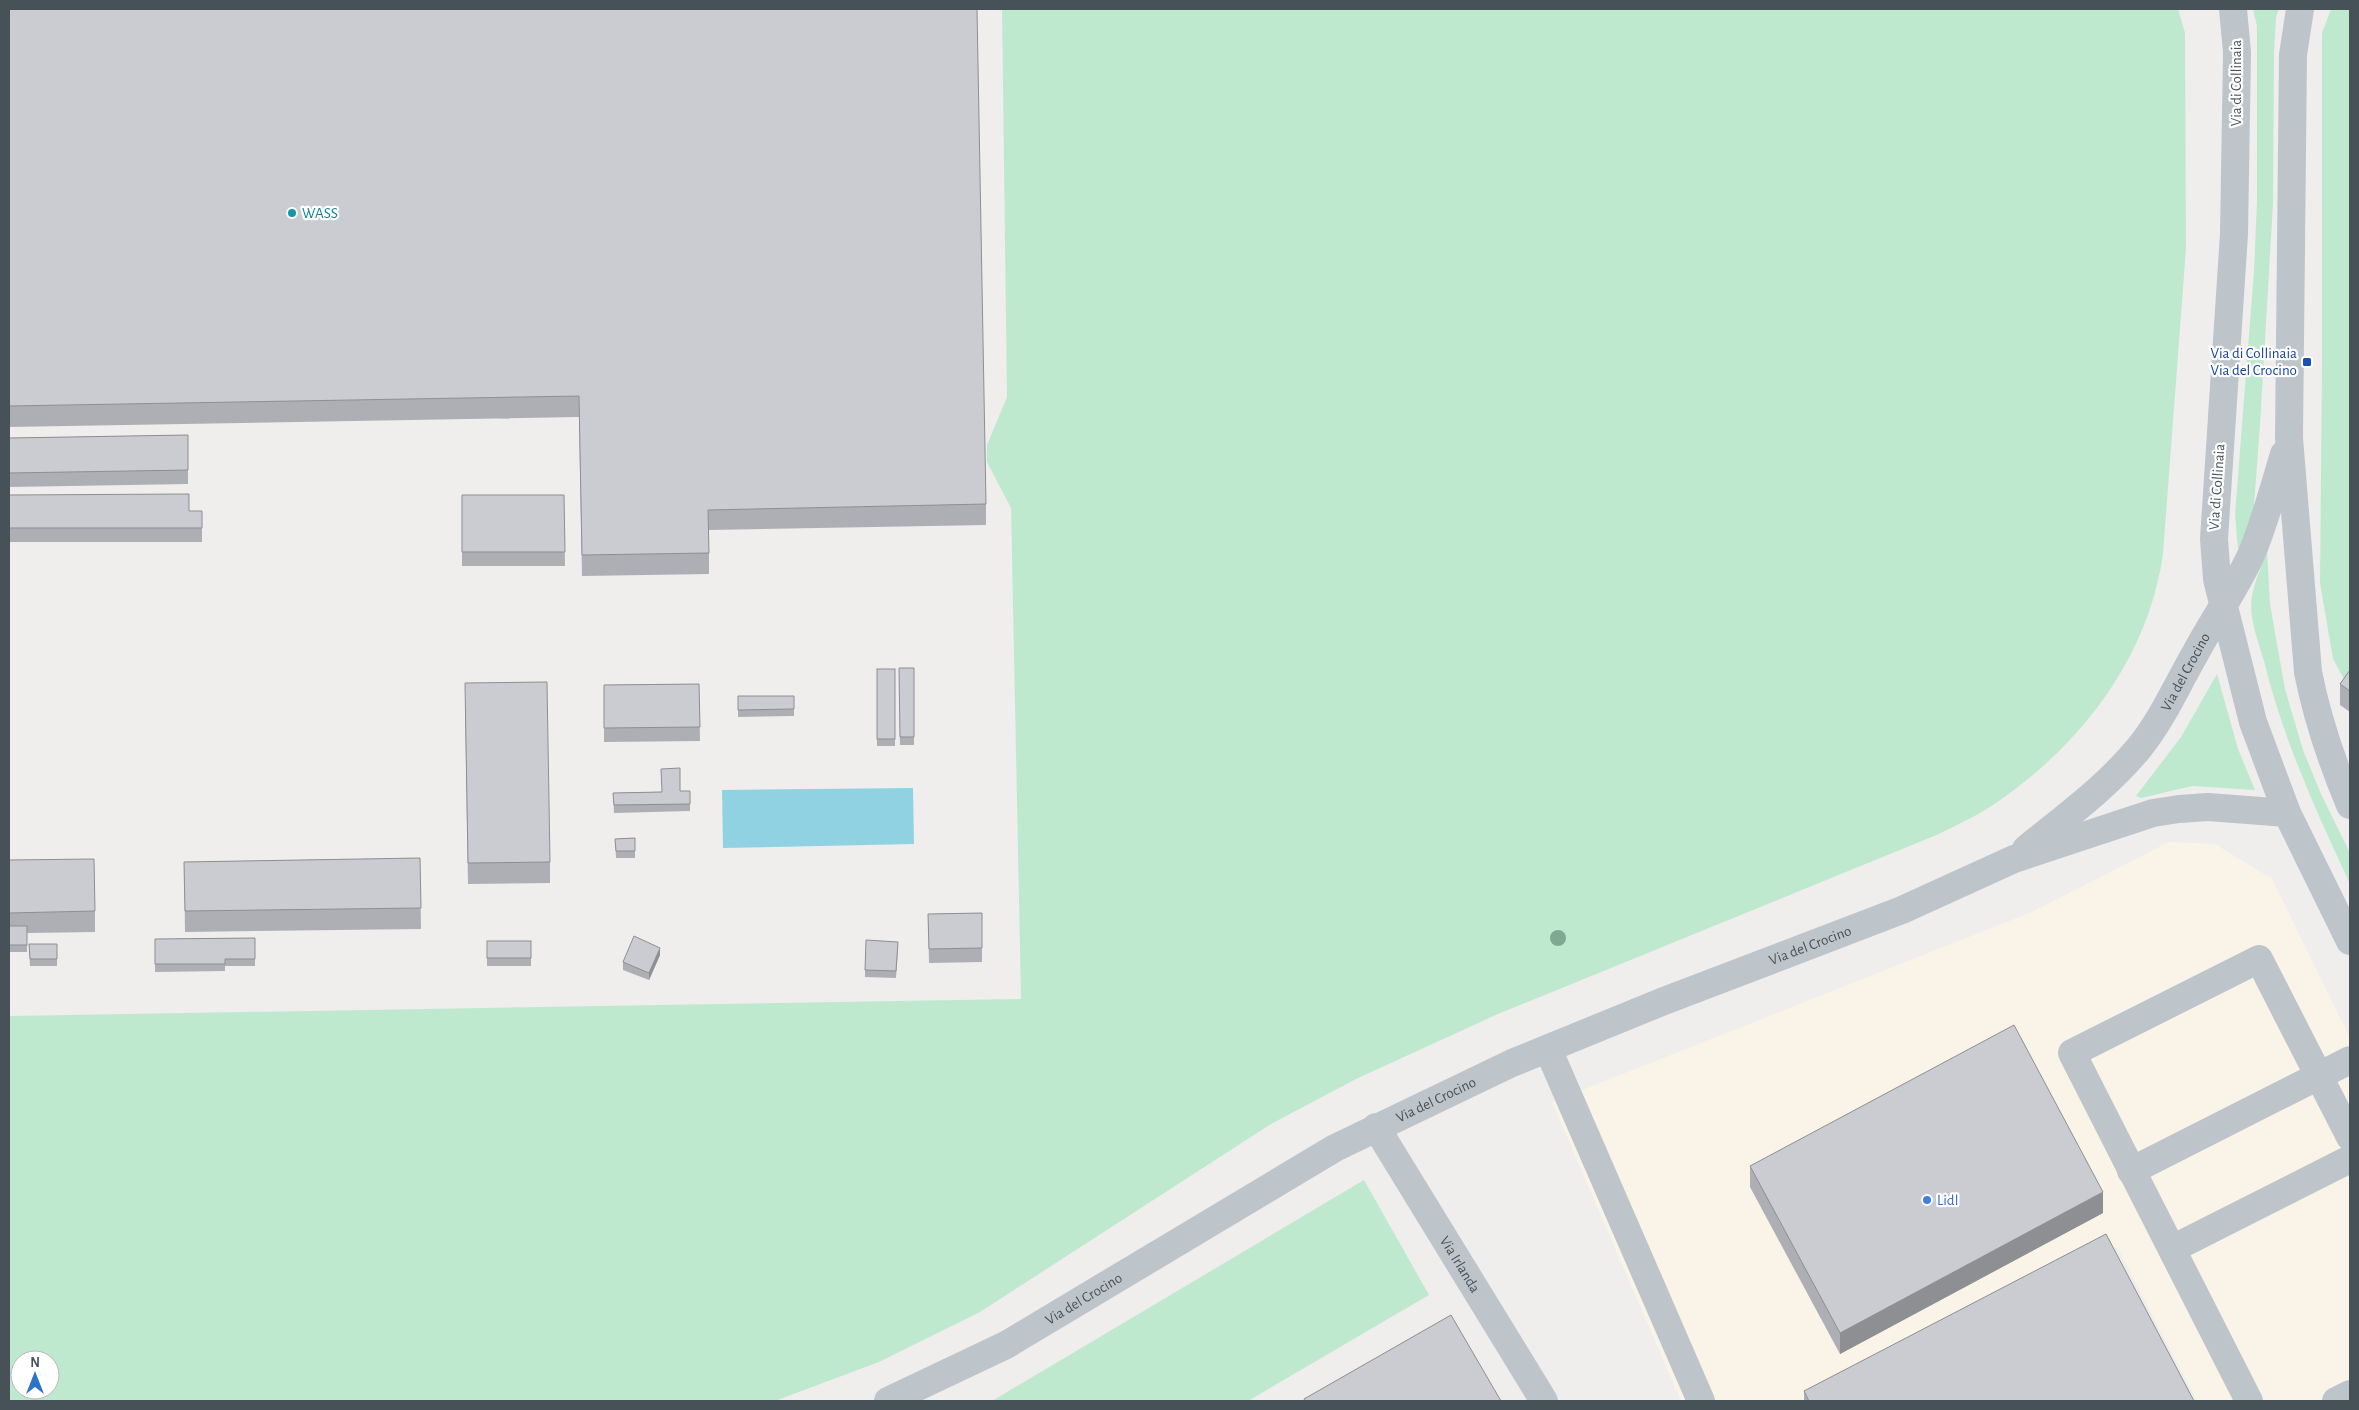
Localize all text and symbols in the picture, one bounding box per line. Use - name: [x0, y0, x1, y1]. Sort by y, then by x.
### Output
- street label: Via di Collinaia: [2229, 40, 2244, 126]
- place label: WASS: [302, 206, 338, 221]
- marker: WASS: [286, 207, 298, 219]
- place label: Via di Collinaia Via del Crocino: [2210, 346, 2297, 378]
- marker: Via di Collinaia Via del Crocino: [2301, 356, 2313, 368]
- street label: Via di Collinaia: [2207, 443, 2228, 531]
- street label: Via del Crocino: [2158, 630, 2213, 714]
- street label: Via del Crocino: [1767, 923, 1853, 968]
- street label: Via del Crocino: [1394, 1074, 1478, 1125]
- place label: Lidl: [1937, 1193, 1958, 1208]
- marker: Lidl: [1921, 1194, 1933, 1206]
- street label: Via Irlanda: [1437, 1233, 1483, 1295]
- street label: Via del Crocino: [1042, 1270, 1125, 1327]
- north arrow: [10, 1350, 60, 1400]
- text: N: [30, 1356, 40, 1370]

